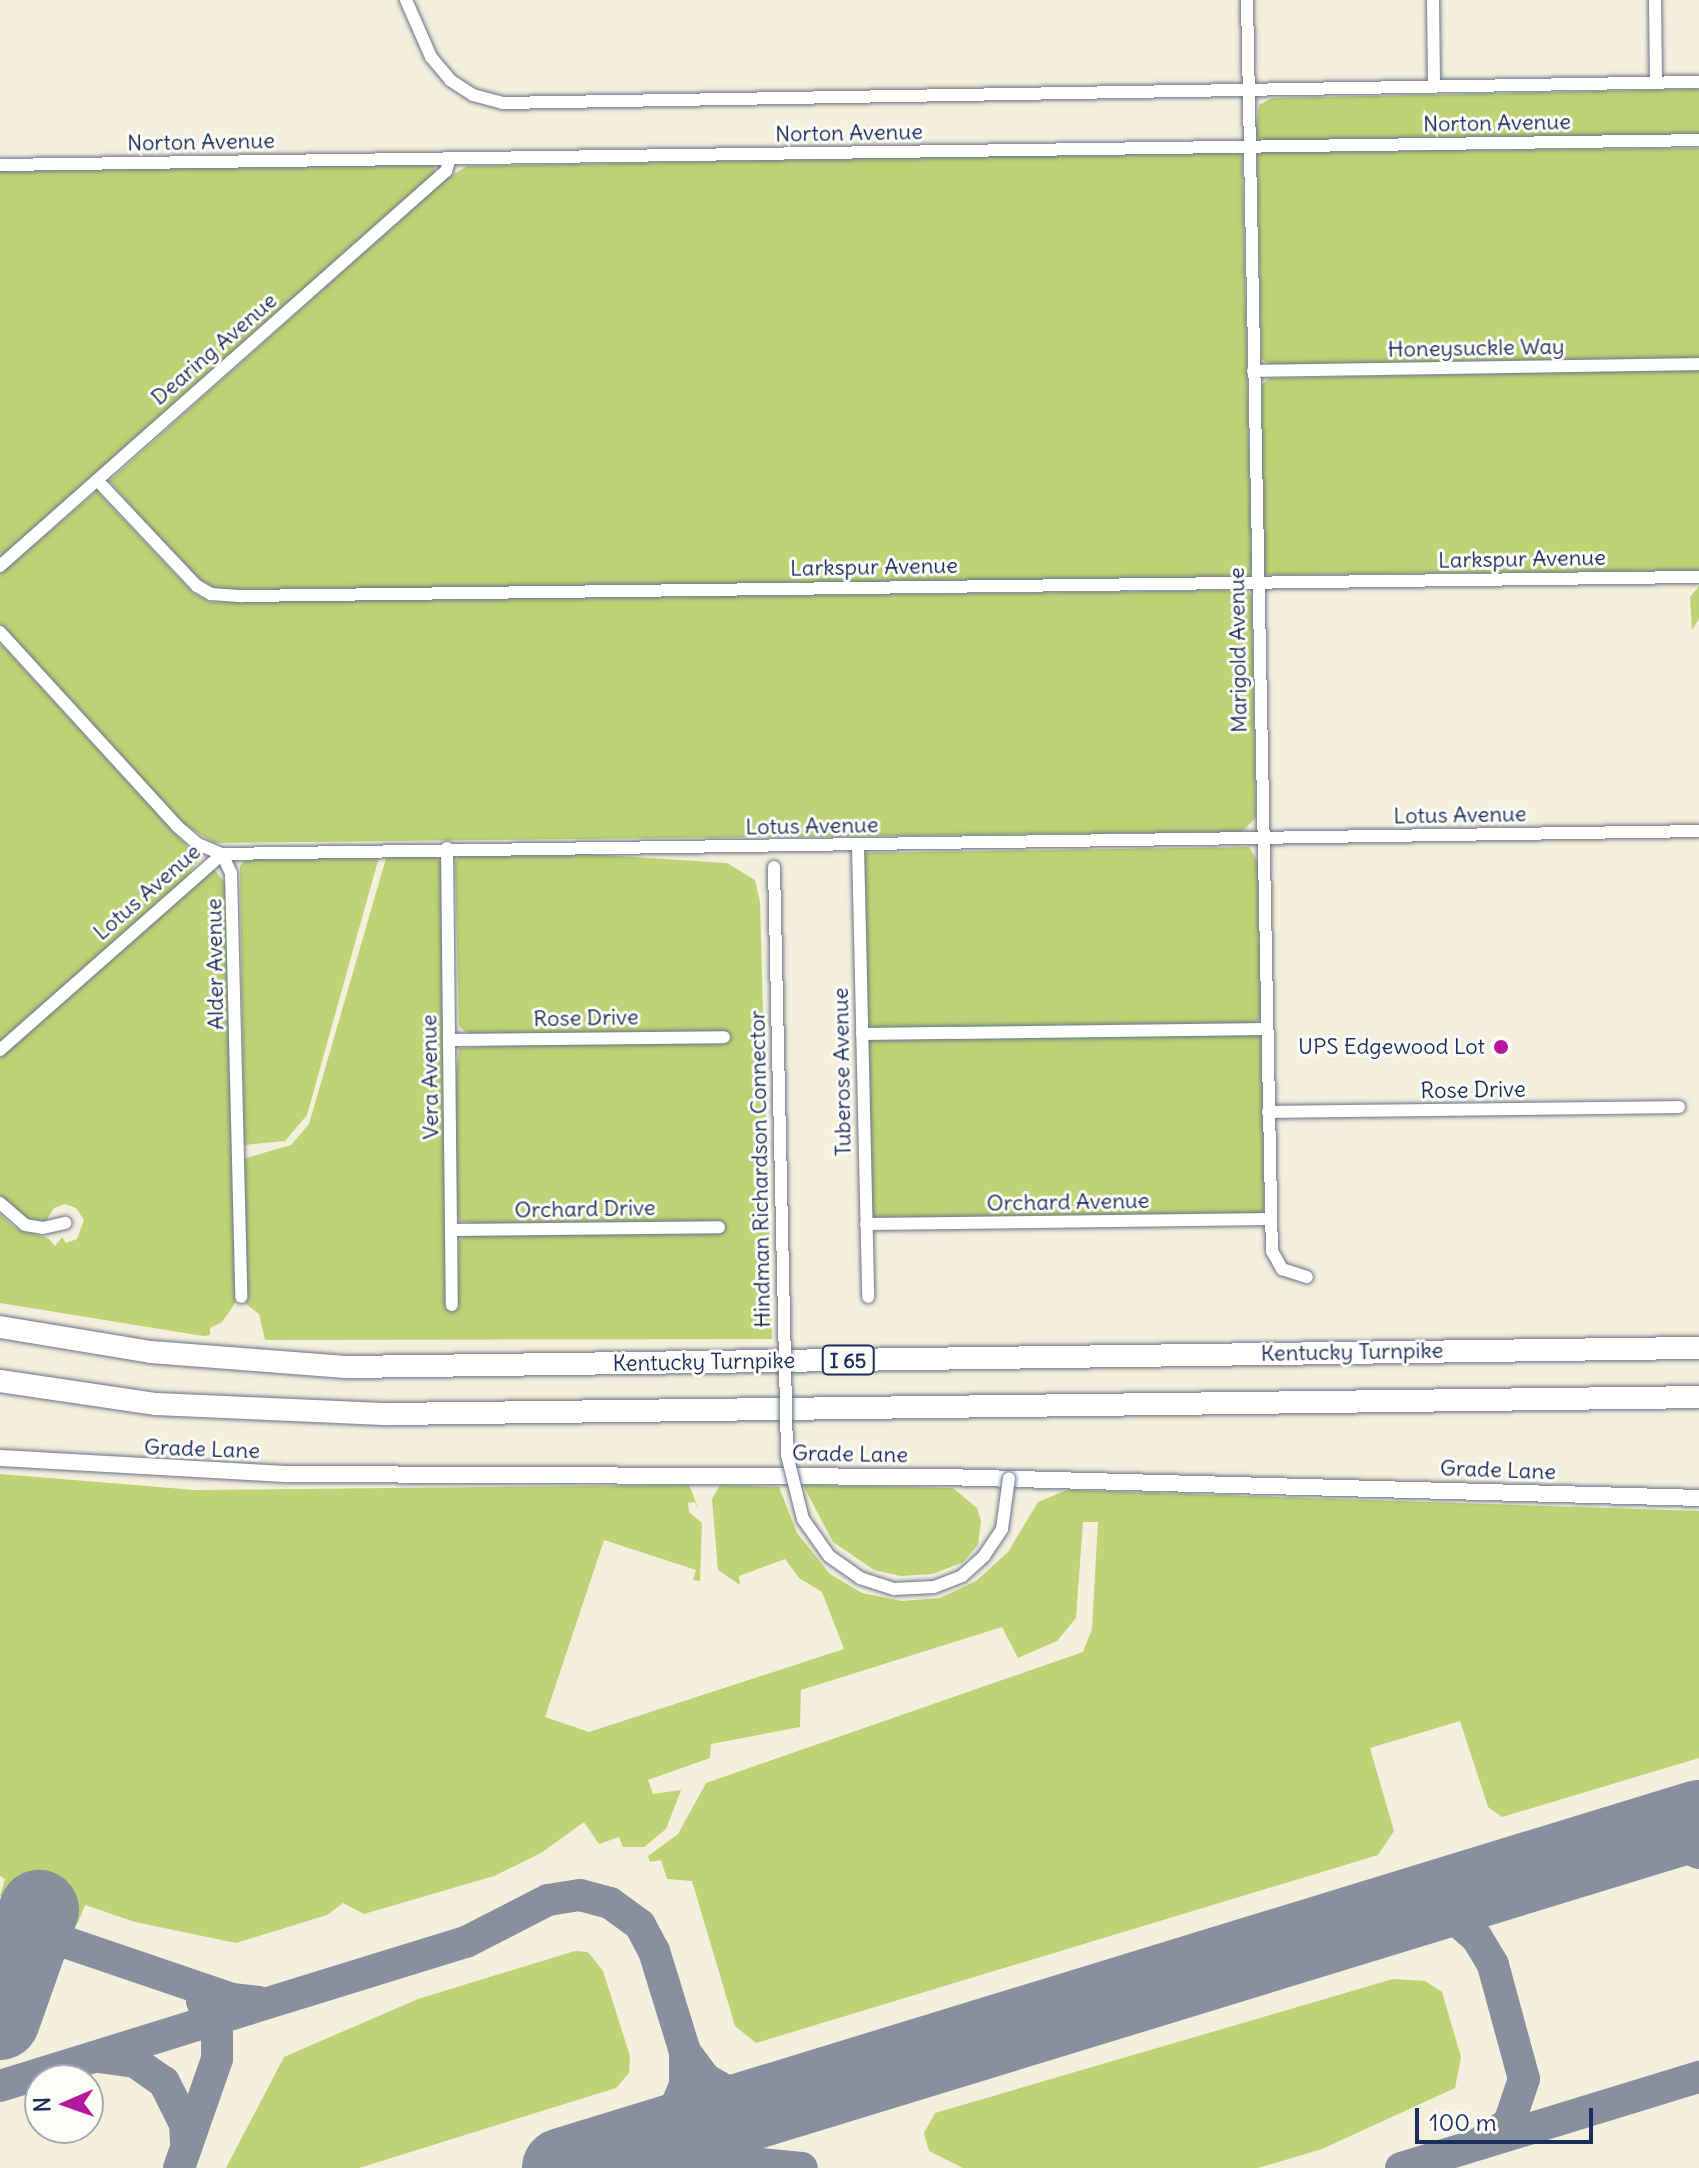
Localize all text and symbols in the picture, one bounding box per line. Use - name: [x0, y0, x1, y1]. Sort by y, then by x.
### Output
- street label: Norton Avenue: [1423, 109, 1571, 137]
- street label: Norton Avenue: [775, 119, 923, 147]
- street label: Norton Avenue: [127, 128, 275, 156]
- street label: Dearing Avenue: [146, 287, 282, 411]
- street label: Honeysuckle Way: [1387, 333, 1565, 363]
- street label: Larkspur Avenue: [1438, 544, 1606, 574]
- street label: Larkspur Avenue: [790, 552, 958, 582]
- street label: Marigold Avenue: [1223, 567, 1253, 733]
- street label: Lotus Avenue: [1393, 801, 1527, 829]
- street label: Lotus Avenue: [745, 812, 879, 840]
- street label: Lotus Avenue: [88, 838, 206, 946]
- street label: Alder Avenue: [201, 898, 229, 1030]
- street label: Tuberose Avenue: [827, 987, 857, 1157]
- street label: Rose Drive: [533, 1004, 639, 1032]
- street label: Hindman Richardson Connector: [744, 1010, 776, 1328]
- street label: Vera Avenue: [416, 1014, 444, 1140]
- place label: UPS Edgewood Lot: [1298, 1034, 1485, 1060]
- marker: UPS Edgewood Lot: [1492, 1038, 1510, 1056]
- street label: Rose Drive: [1420, 1076, 1526, 1104]
- street label: Orchard Avenue: [986, 1187, 1150, 1217]
- street label: Orchard Drive: [514, 1195, 656, 1223]
- street label: Kentucky Turnpike: [1260, 1337, 1444, 1367]
- road number: I 65: [820, 1344, 876, 1376]
- street label: Kentucky Turnpike: [612, 1347, 796, 1377]
- street label: Grade Lane: [144, 1434, 260, 1464]
- street label: Grade Lane: [792, 1440, 908, 1468]
- street label: Grade Lane: [1440, 1455, 1556, 1485]
- north arrow: [24, 2064, 104, 2144]
- scale bar: [1419, 2092, 1597, 2142]
- text: N: [28, 2097, 56, 2113]
- text: 100 m: [1429, 2107, 1497, 2137]

